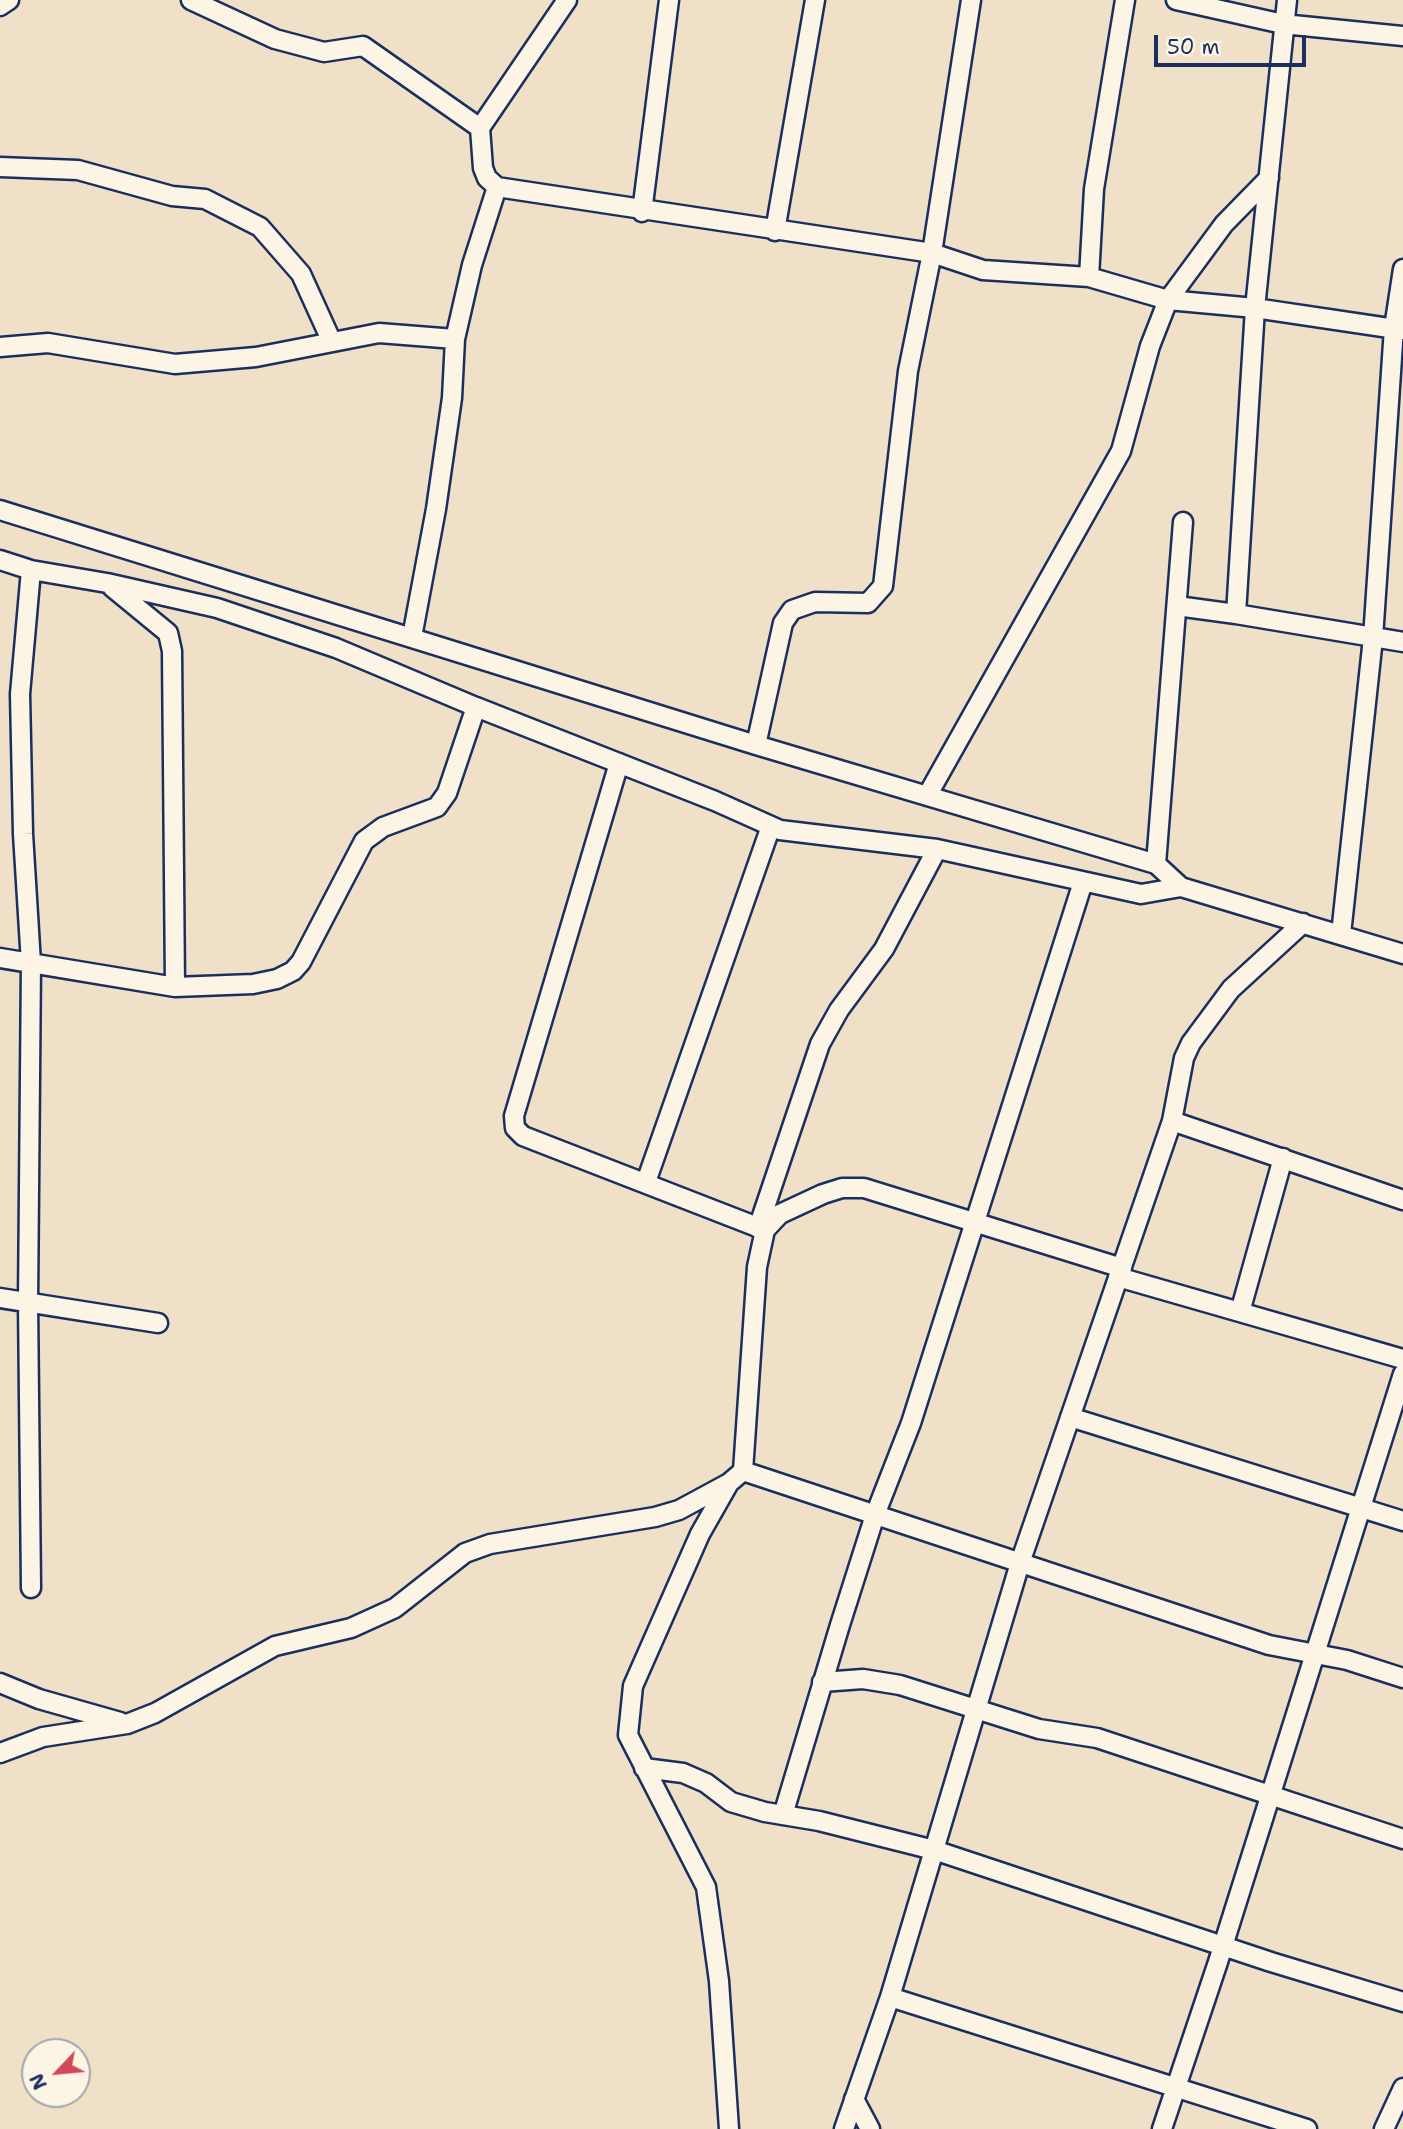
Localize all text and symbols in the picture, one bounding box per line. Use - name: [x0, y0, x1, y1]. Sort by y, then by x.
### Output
- scale bar: [1158, 21, 1310, 65]
- text: 50 m: [1167, 33, 1220, 61]
- north arrow: [21, 2038, 91, 2108]
- text: N: [24, 2069, 53, 2094]

